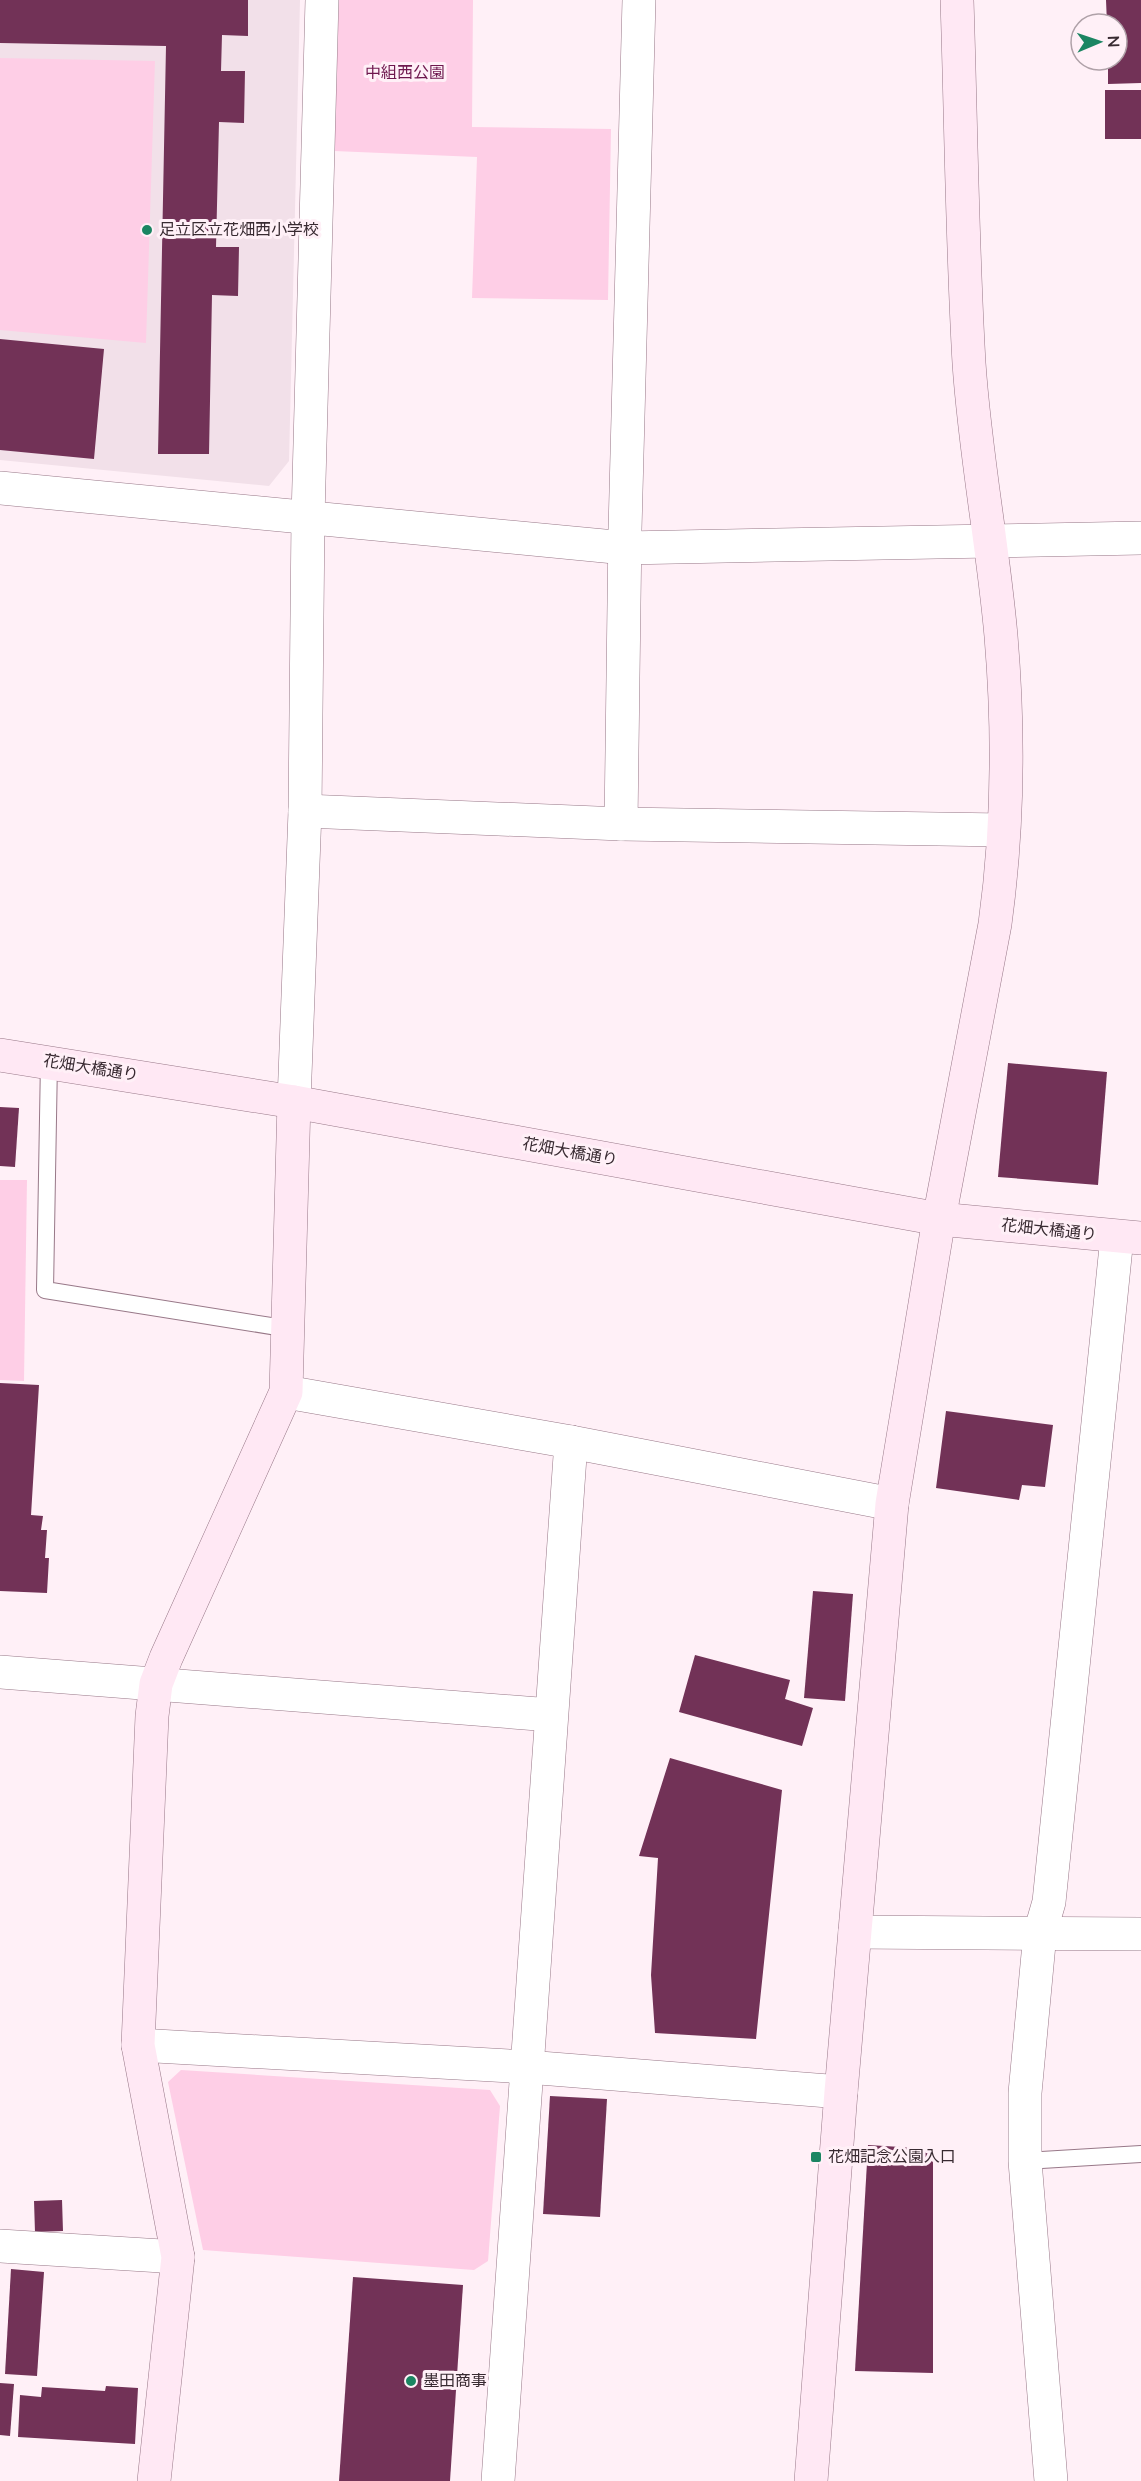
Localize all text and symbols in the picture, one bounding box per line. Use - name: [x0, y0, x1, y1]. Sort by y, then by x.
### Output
- north arrow: [1069, 12, 1129, 72]
- text: N: [1102, 35, 1124, 48]
- park label: 中組西公園: [365, 62, 445, 84]
- place label: 足立区立花畑西小学校: [159, 219, 319, 241]
- marker: 足立区立花畑西小学校: [140, 223, 154, 237]
- street label: 花畑大橋通り: [42, 1050, 140, 1086]
- street label: 花畑大橋通り: [521, 1133, 619, 1171]
- street label: 花畑大橋通り: [1000, 1214, 1098, 1246]
- place label: 花畑記念公園入口: [828, 2146, 956, 2168]
- marker: 花畑記念公園入口: [809, 2150, 823, 2164]
- place label: 墨田商事: [423, 2370, 487, 2392]
- marker: 墨田商事: [404, 2374, 418, 2388]

